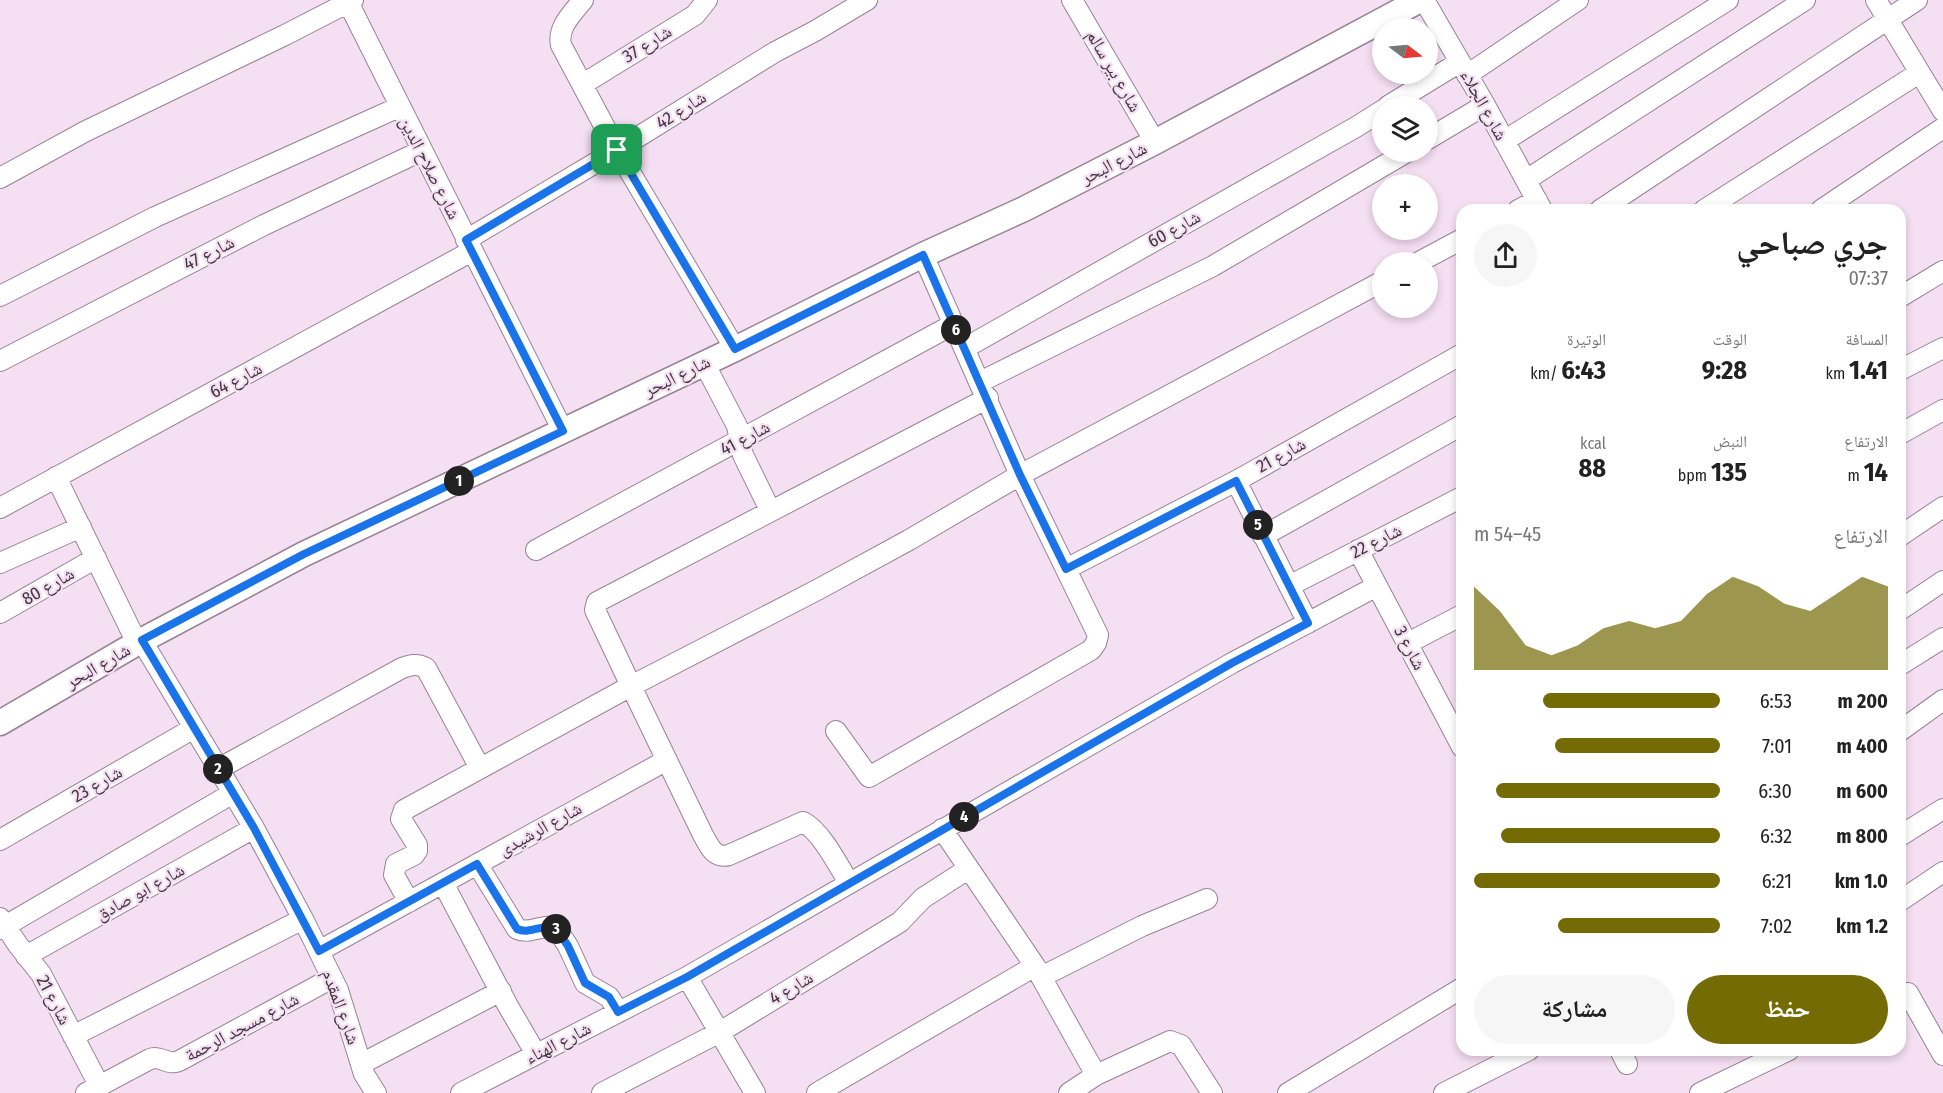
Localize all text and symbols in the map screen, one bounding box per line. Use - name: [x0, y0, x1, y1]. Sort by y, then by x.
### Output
- north arrow: [1372, 18, 1438, 84]
- map controls: [1372, 18, 1438, 318]
- street label: شارع 37: [618, 20, 676, 68]
- street label: شارع بير سالم: [1081, 26, 1146, 116]
- street label: شارع الجلاء: [1456, 66, 1512, 144]
- street label: شارع 42: [652, 86, 710, 134]
- button: layers: [1372, 96, 1438, 162]
- street label: شارع صلاح الدين: [394, 113, 465, 224]
- pin: [591, 124, 642, 175]
- icon: arrive: [600, 133, 633, 166]
- street label: شارع البحر: [1076, 137, 1151, 189]
- button: +: [1372, 174, 1438, 240]
- street label: شارع 60: [1144, 206, 1204, 252]
- text: جري صباحي: [1736, 223, 1888, 263]
- button: share: [1474, 224, 1537, 287]
- street label: شارع 47: [180, 231, 238, 275]
- button: −: [1372, 252, 1438, 318]
- text: 07:37: [1848, 266, 1888, 290]
- pin: 6: [941, 315, 971, 345]
- text: 6: [952, 320, 960, 339]
- text: الوتيرة: [1567, 330, 1606, 349]
- text: الوقت: [1713, 330, 1747, 349]
- text: المسافة: [1846, 330, 1888, 349]
- street label: شارع البحر: [639, 351, 714, 402]
- text: 6:43: [1561, 355, 1606, 386]
- text: 9:28: [1702, 355, 1747, 386]
- text: 1.41: [1849, 355, 1888, 386]
- street label: شارع 64: [206, 357, 266, 403]
- text: /km: [1530, 364, 1561, 383]
- text: km: [1825, 364, 1849, 383]
- street label: شارع 41: [716, 416, 774, 460]
- text: النبض: [1713, 432, 1747, 451]
- text: الارتفاع: [1844, 432, 1888, 451]
- street label: شارع 21: [1252, 433, 1310, 477]
- text: kcal: [1580, 434, 1606, 453]
- text: 88: [1579, 453, 1606, 484]
- text: 135: [1711, 457, 1747, 488]
- text: 14: [1864, 457, 1888, 488]
- pin: 1: [444, 466, 474, 496]
- text: bpm: [1678, 466, 1711, 485]
- text: m: [1848, 466, 1864, 485]
- text: 1: [456, 471, 462, 490]
- pin: 5: [1243, 510, 1273, 540]
- text: 5: [1254, 515, 1262, 534]
- street label: شارع 22: [1347, 519, 1405, 563]
- text: 45–54 m: [1474, 522, 1541, 546]
- text: الارتفاع: [1833, 524, 1888, 548]
- street label: شارع 80: [18, 562, 78, 610]
- street label: شارع 3: [1389, 622, 1431, 674]
- street label: شارع البحر: [61, 639, 134, 694]
- text: 6:53: [1760, 689, 1792, 713]
- text: 200 m: [1837, 689, 1888, 713]
- text: 7:01: [1762, 734, 1792, 758]
- text: 400 m: [1836, 734, 1888, 758]
- pin: 2: [203, 754, 233, 784]
- text: 2: [214, 759, 222, 778]
- street label: شارع 23: [68, 761, 126, 807]
- text: 6:30: [1758, 779, 1792, 803]
- text: 600 m: [1836, 779, 1888, 803]
- street label: شارع الرشيدى: [495, 797, 585, 861]
- pin: 4: [949, 802, 979, 832]
- text: 4: [960, 807, 968, 826]
- text: 6:32: [1760, 824, 1792, 848]
- text: 800 m: [1836, 824, 1888, 848]
- street label: شارع ابو صادق: [92, 859, 188, 925]
- text: 6:21: [1762, 869, 1792, 893]
- text: 1.0 km: [1835, 869, 1888, 893]
- pin: 3: [541, 914, 571, 944]
- text: 7:02: [1761, 914, 1792, 938]
- text: 1.2 km: [1836, 914, 1888, 938]
- text: 3: [552, 919, 560, 938]
- street label: شارع المقدم: [316, 966, 365, 1048]
- street label: شارع 4: [765, 966, 817, 1010]
- street label: شارع 21: [32, 971, 76, 1029]
- button: مشاركة: [1474, 975, 1675, 1044]
- button: حفظ: [1687, 975, 1888, 1044]
- street label: شارع مسجد الرحمة: [181, 988, 303, 1066]
- street label: شارع الهناء: [521, 1017, 595, 1069]

